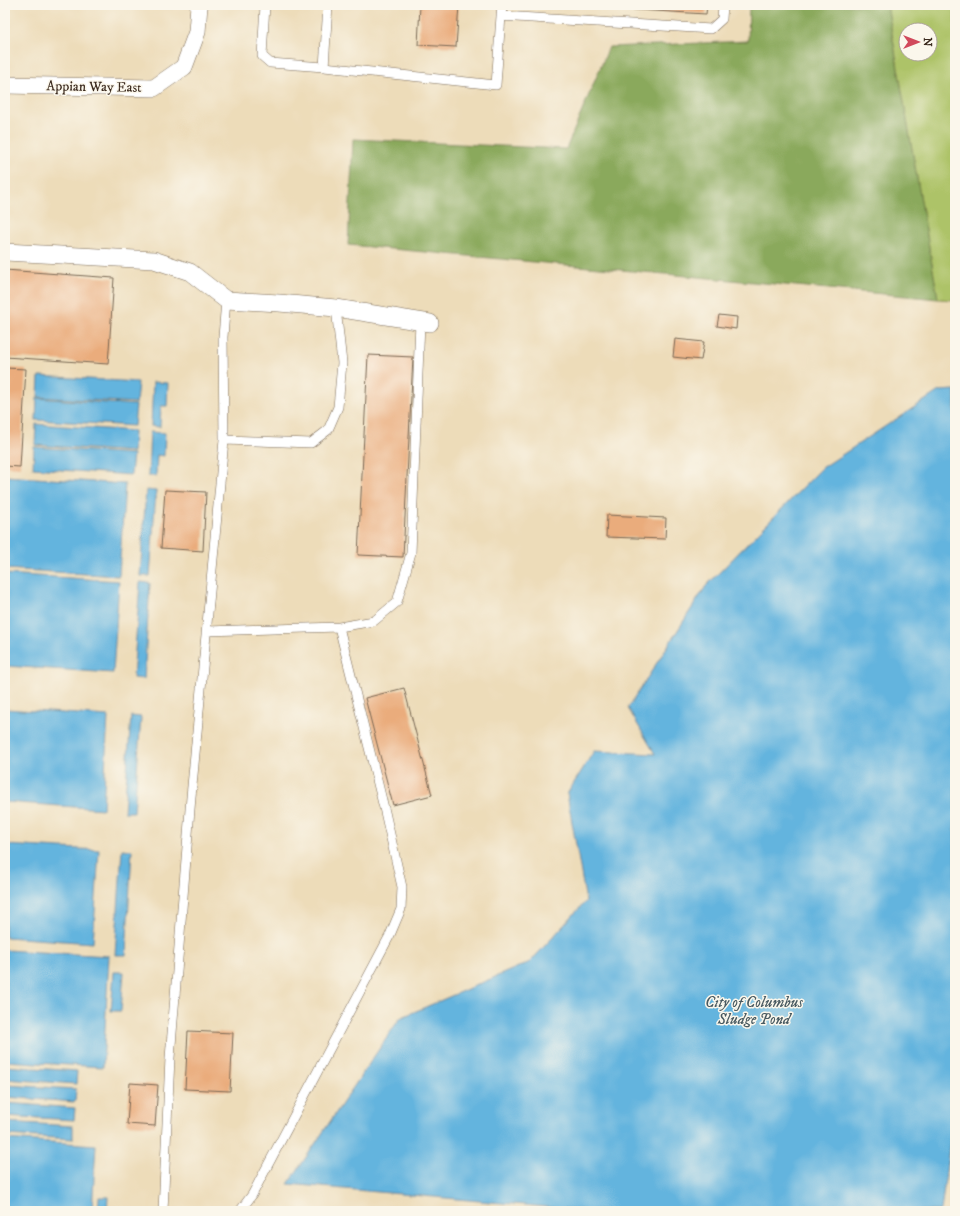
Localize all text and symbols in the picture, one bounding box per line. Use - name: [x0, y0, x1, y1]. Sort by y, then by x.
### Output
- north arrow: [898, 22, 938, 62]
- text: N: [920, 37, 934, 47]
- street label: Appian Way East: [46, 77, 142, 97]
- water label: City of Columbus Sludge Pond: [705, 993, 803, 1029]

